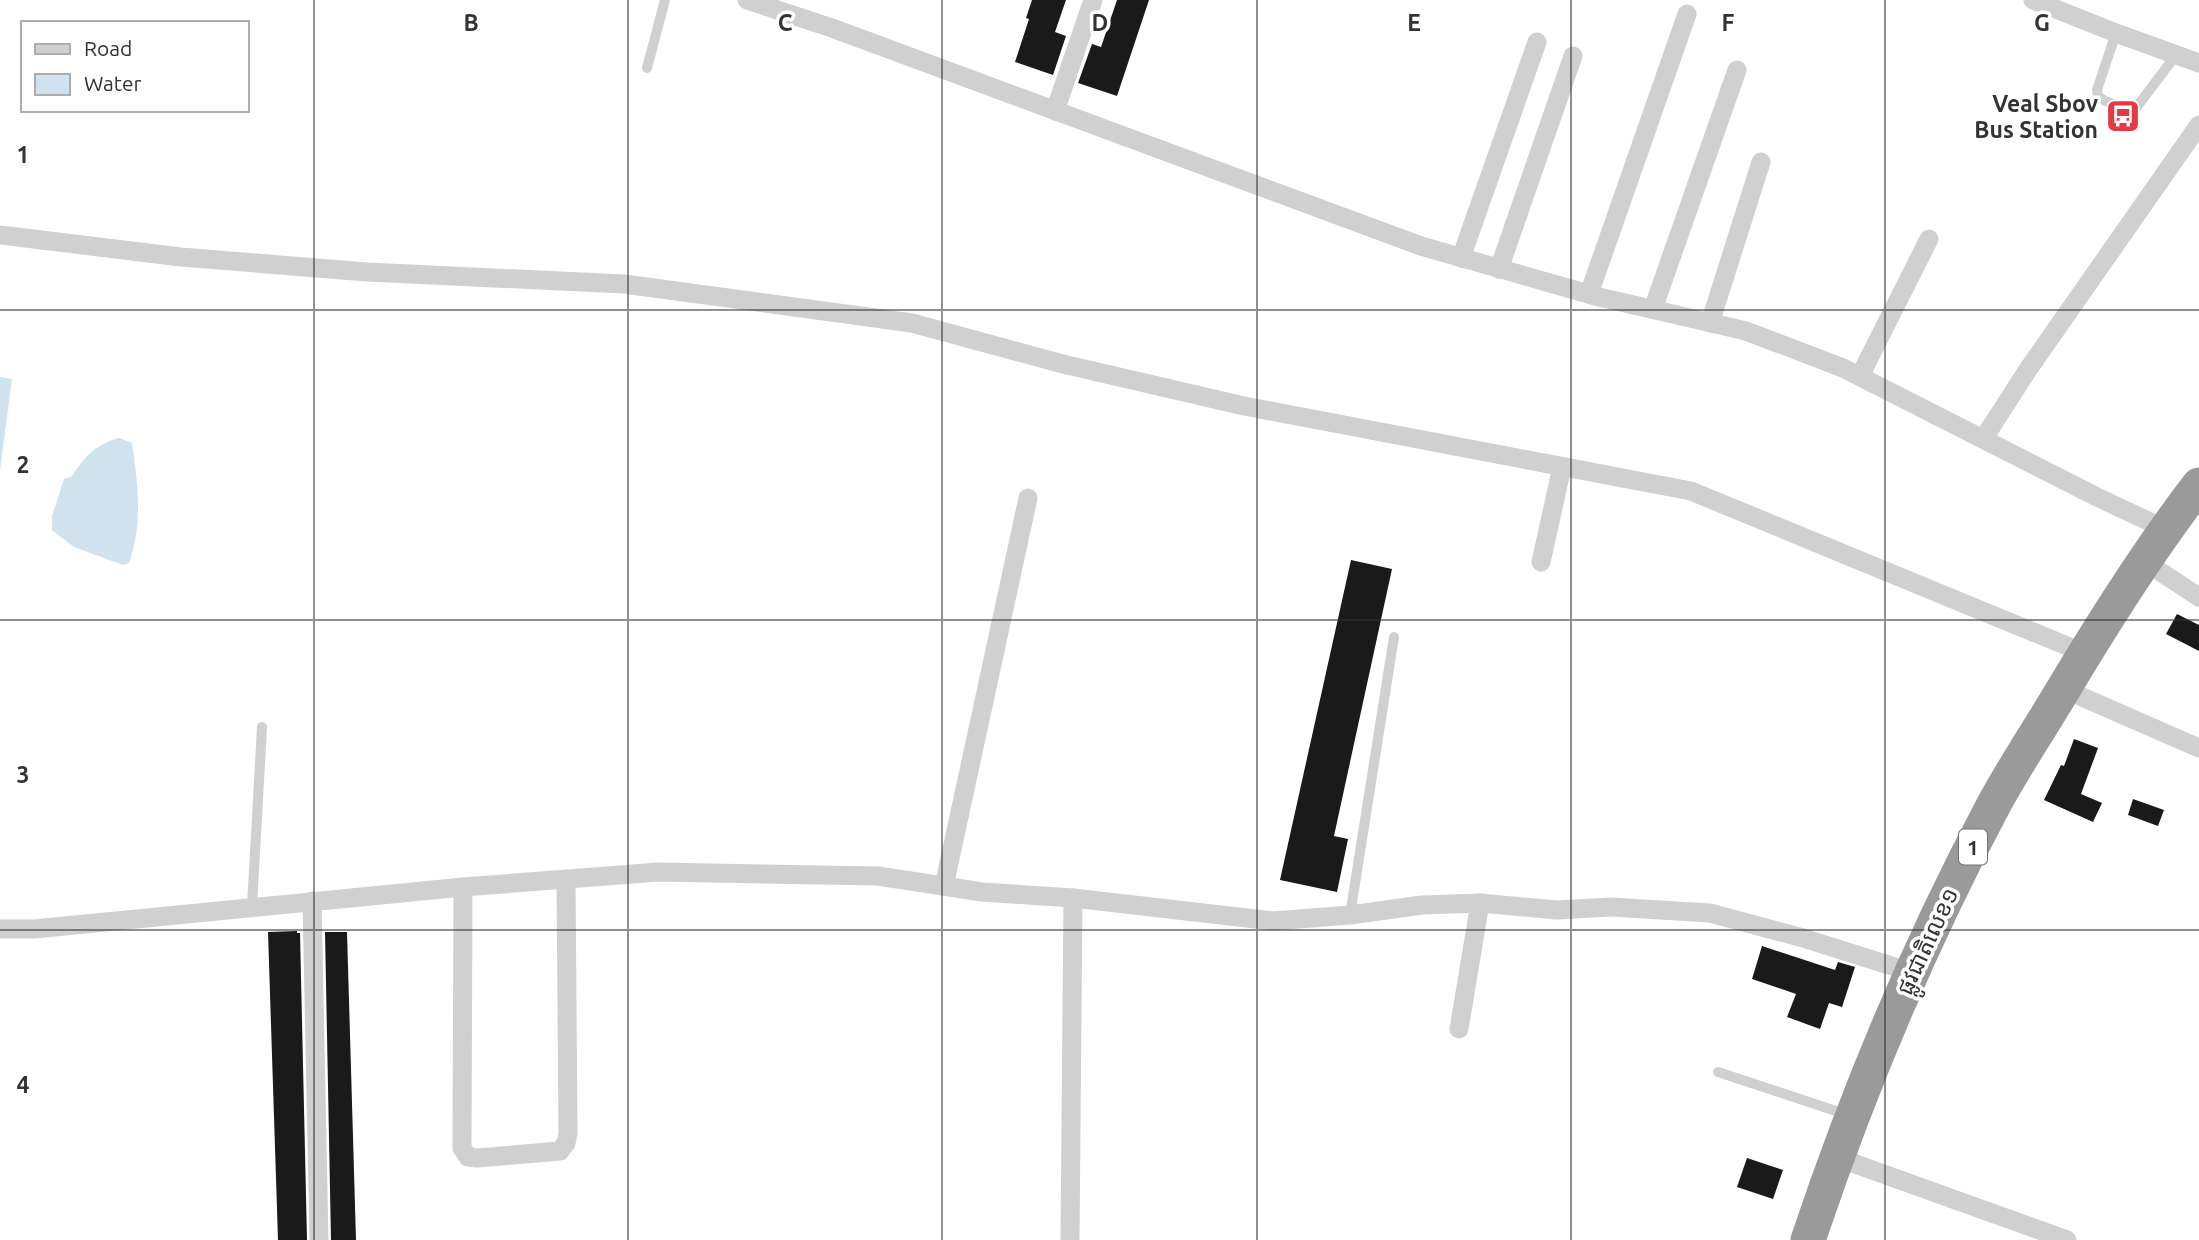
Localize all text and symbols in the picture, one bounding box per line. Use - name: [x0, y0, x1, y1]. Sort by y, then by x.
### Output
- text: B: [463, 10, 479, 35]
- text: C: [778, 10, 793, 35]
- text: D: [1092, 10, 1108, 35]
- text: E: [1407, 10, 1421, 35]
- text: F: [1722, 10, 1735, 35]
- text: G: [2034, 10, 2050, 35]
- legend: [21, 21, 248, 112]
- text: Road: [84, 36, 132, 60]
- text: Water: [84, 71, 142, 95]
- place label: Veal Sbov Bus Station: [1974, 91, 2098, 142]
- bus stop icon: Veal Sbov Bus Station: [2104, 97, 2142, 135]
- text: 1: [17, 142, 29, 167]
- text: 2: [17, 452, 29, 477]
- text: 3: [17, 762, 29, 787]
- road number: 1: [1959, 830, 1987, 864]
- street label: ផ្លូវជាតិលេខ១: [1891, 884, 1972, 1003]
- text: 4: [17, 1072, 30, 1097]

